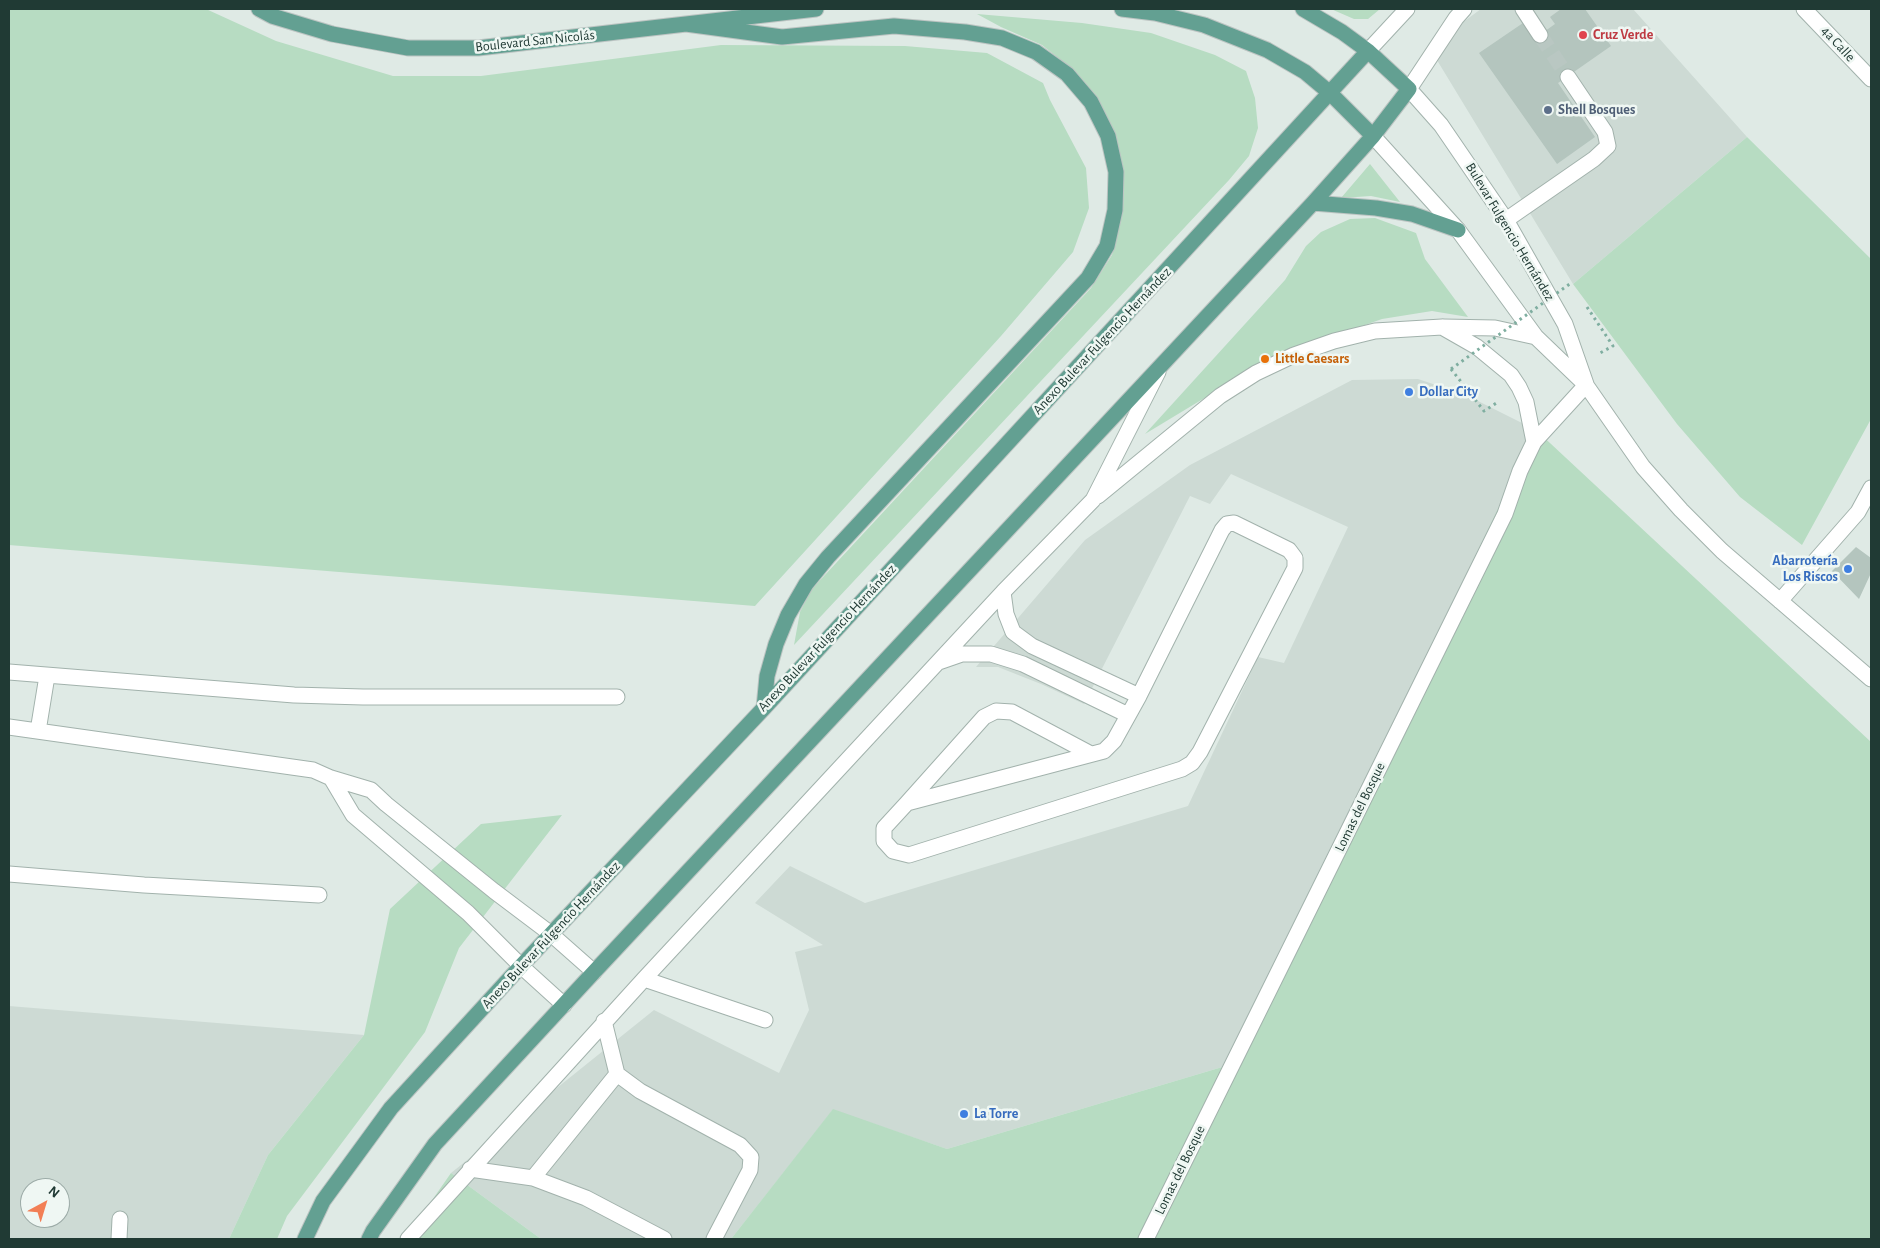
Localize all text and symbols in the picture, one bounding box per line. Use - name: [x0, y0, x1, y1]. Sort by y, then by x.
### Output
- street label: 4a Calle: [1817, 23, 1859, 65]
- street label: Boulevard San Nicolás: [474, 26, 596, 56]
- place label: Cruz Verde: [1593, 27, 1653, 43]
- marker: Cruz Verde: [1577, 29, 1589, 41]
- place label: Shell Bosques: [1558, 102, 1635, 118]
- marker: Shell Bosques: [1542, 104, 1554, 116]
- street label: Bulevar Fulgencio Hernández: [1462, 160, 1558, 304]
- street label: Anexo Bulevar Fulgencio Hernández: [1029, 264, 1175, 418]
- place label: Little Caesars: [1275, 351, 1349, 367]
- marker: Little Caesars: [1259, 353, 1271, 365]
- place label: Dollar City: [1419, 384, 1478, 400]
- marker: Dollar City: [1403, 386, 1415, 398]
- place label: Abarrotería Los Riscos: [1772, 553, 1838, 586]
- street label: Anexo Bulevar Fulgencio Hernández: [754, 561, 900, 715]
- marker: Abarrotería Los Riscos: [1842, 563, 1854, 575]
- street label: Lomas del Bosque: [1331, 760, 1389, 854]
- street label: Anexo Bulevar Fulgencio Hernández: [478, 858, 624, 1012]
- place label: La Torre: [974, 1106, 1018, 1122]
- marker: La Torre: [958, 1108, 970, 1120]
- street label: Lomas del Bosque: [1151, 1123, 1209, 1217]
- north arrow: [20, 1178, 70, 1228]
- text: N: [46, 1184, 62, 1201]

